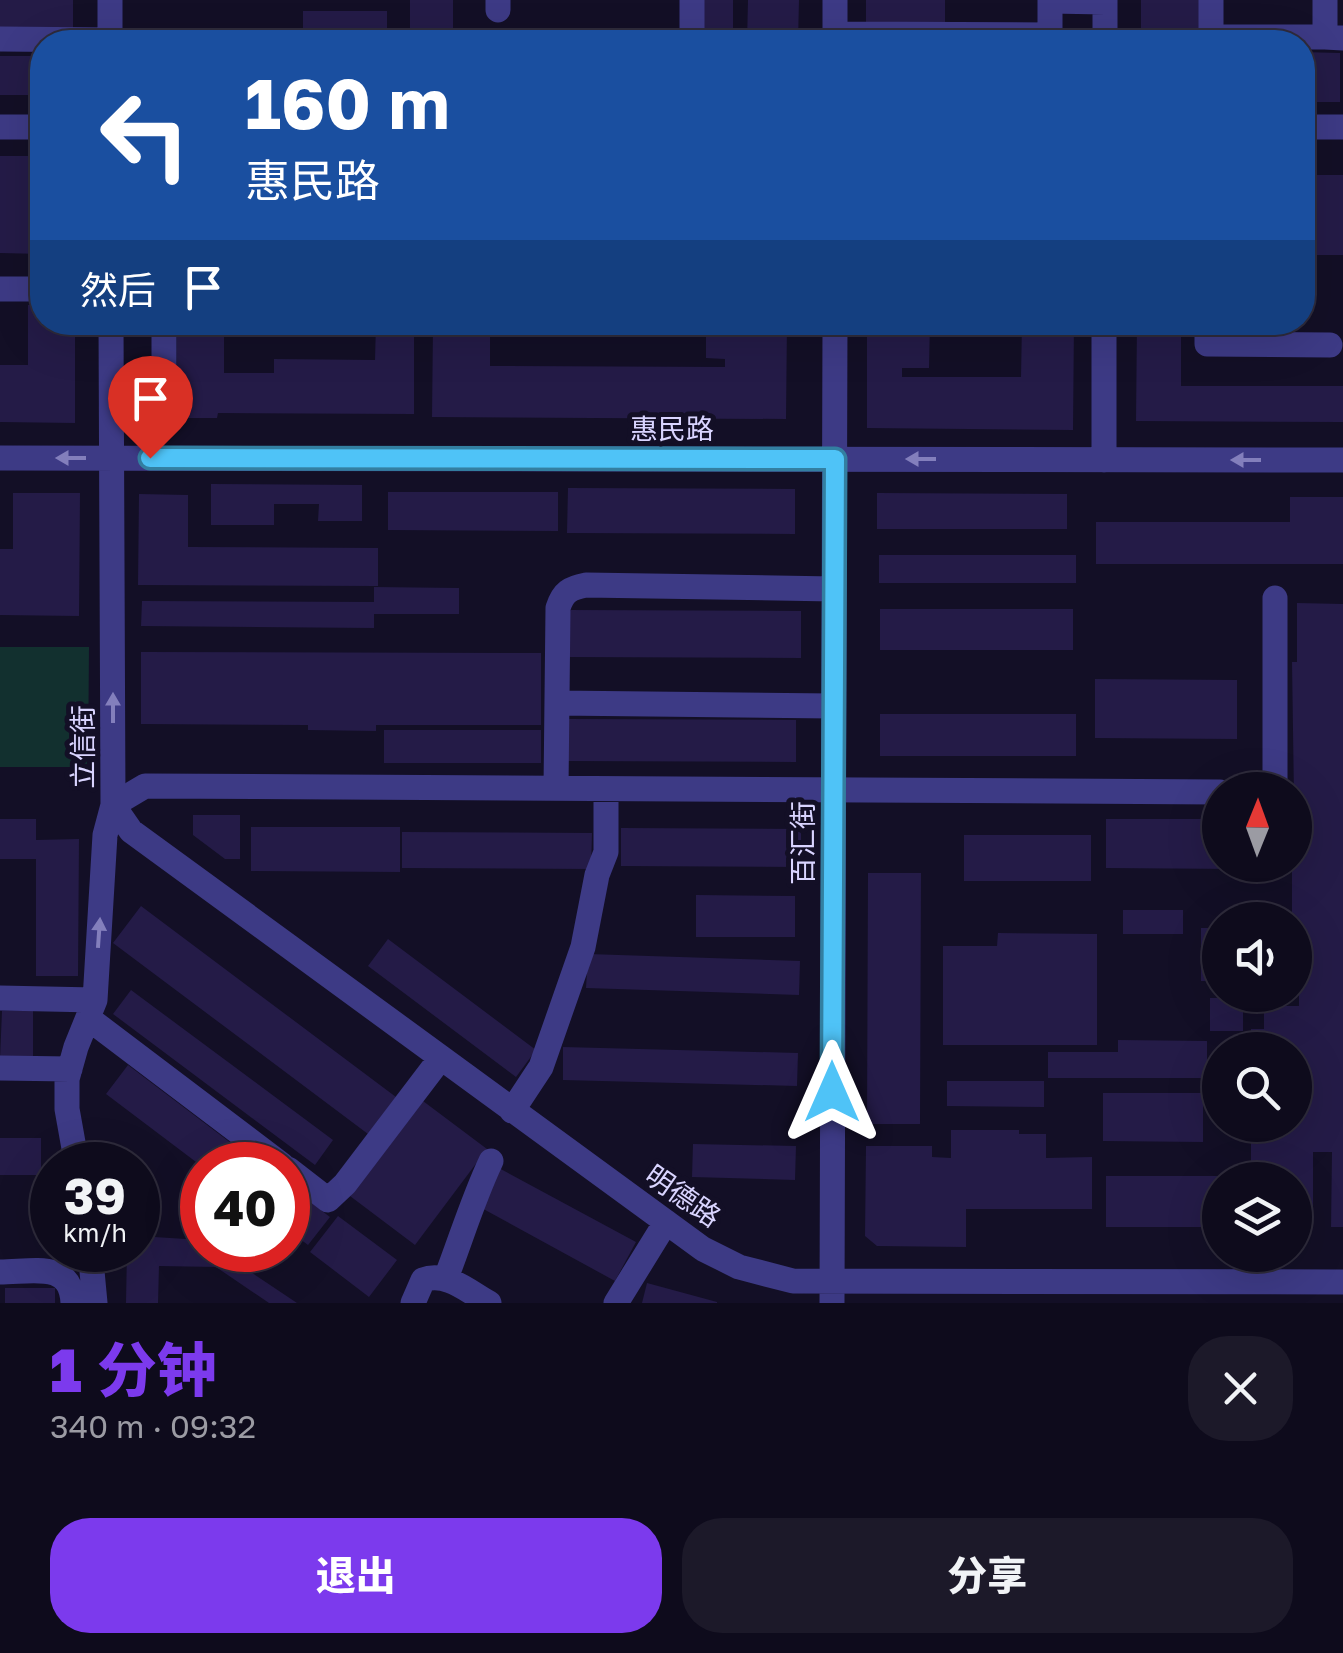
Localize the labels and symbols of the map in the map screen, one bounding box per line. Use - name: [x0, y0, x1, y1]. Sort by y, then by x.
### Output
- pin: [108, 356, 193, 459]
- street label: 惠民路: [630, 412, 714, 445]
- one-way arrow: [54, 450, 86, 466]
- one-way arrow: [904, 451, 936, 467]
- one-way arrow: [1229, 452, 1261, 468]
- one-way arrow: [105, 691, 121, 723]
- street label: 立信街: [66, 705, 99, 789]
- north arrow: [1202, 772, 1312, 882]
- street label: 百汇街: [786, 801, 819, 885]
- one-way arrow: [91, 917, 107, 949]
- position arrow: [780, 1040, 884, 1144]
- speed limit sign: 40: [180, 1142, 310, 1272]
- street label: 明德路: [639, 1158, 727, 1233]

